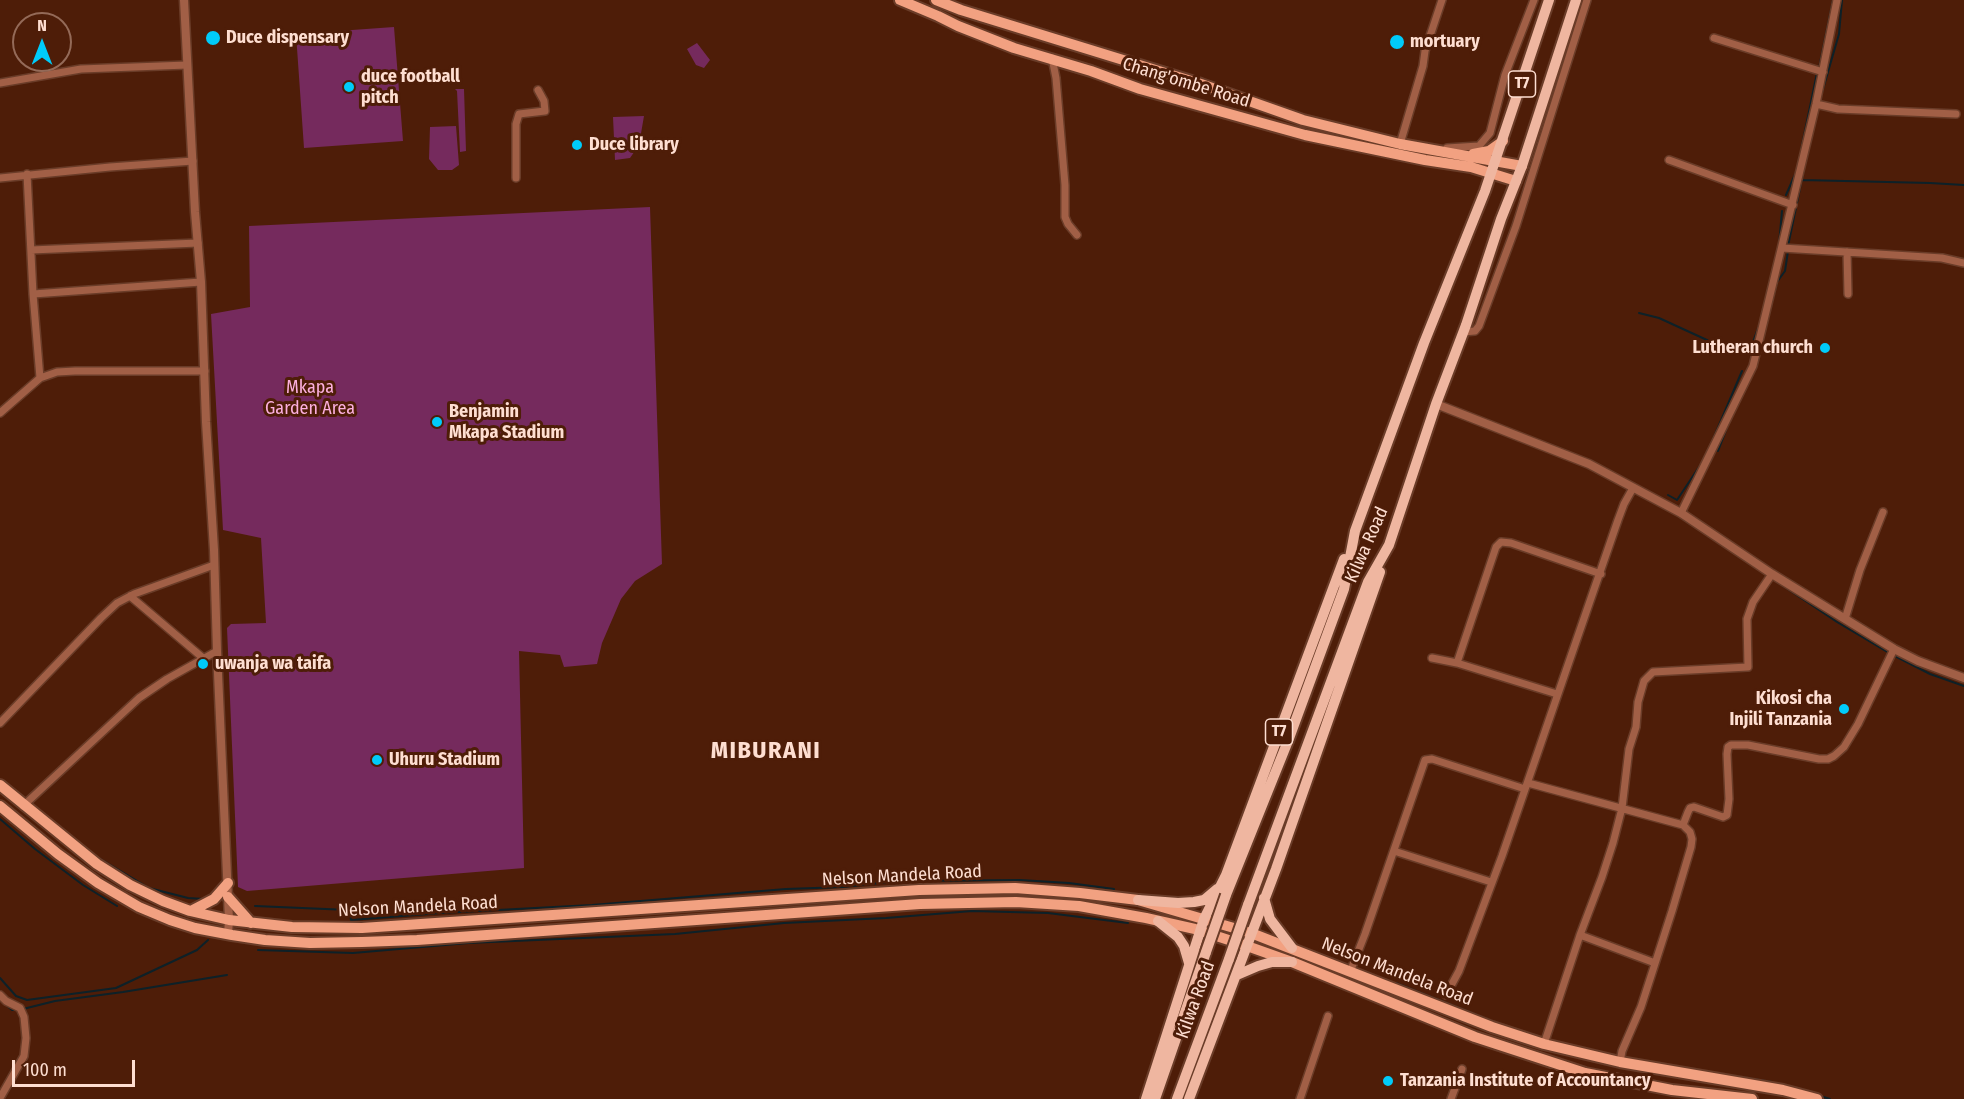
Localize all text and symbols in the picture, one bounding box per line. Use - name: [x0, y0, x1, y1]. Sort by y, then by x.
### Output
- north arrow: [12, 12, 72, 72]
- text: N: [37, 16, 47, 35]
- place label: Duce dispensary: [226, 27, 349, 49]
- marker: Duce dispensary: [204, 29, 222, 47]
- place label: mortuary: [1410, 31, 1480, 53]
- marker: mortuary: [1388, 33, 1406, 51]
- street label: Chang'ombe Road: [1120, 53, 1252, 113]
- place label: duce football pitch: [361, 66, 460, 109]
- road number: T7: [1508, 71, 1536, 97]
- marker: duce football pitch: [342, 80, 356, 94]
- place label: Duce library: [589, 134, 679, 156]
- marker: Duce library: [570, 138, 584, 152]
- place label: Lutheran church: [1692, 337, 1813, 359]
- marker: Lutheran church: [1818, 341, 1832, 355]
- park label: Mkapa Garden Area: [265, 377, 355, 420]
- place label: Benjamin Mkapa Stadium: [449, 401, 564, 444]
- marker: Benjamin Mkapa Stadium: [430, 415, 444, 429]
- street label: Kilwa Road: [1341, 504, 1393, 586]
- place label: uwanja wa taifa: [215, 653, 331, 675]
- marker: uwanja wa taifa: [196, 657, 210, 671]
- place label: Kikosi cha Injili Tanzania: [1729, 688, 1832, 730]
- marker: Kikosi cha Injili Tanzania: [1837, 702, 1851, 716]
- road number: T7: [1266, 719, 1292, 745]
- district label: MIBURANI: [711, 737, 821, 765]
- place label: Uhuru Stadium: [389, 749, 500, 771]
- marker: Uhuru Stadium: [370, 753, 384, 767]
- street label: Nelson Mandela Road: [821, 861, 983, 891]
- street label: Nelson Mandela Road: [337, 892, 499, 922]
- street label: Nelson Mandela Road: [1318, 933, 1476, 1011]
- street label: Kilwa Road: [1172, 958, 1220, 1042]
- scale bar: [15, 1048, 138, 1086]
- text: 100 m: [23, 1059, 67, 1081]
- place label: Tanzania Institute of Accountancy: [1400, 1070, 1650, 1092]
- marker: Tanzania Institute of Accountancy: [1381, 1074, 1395, 1088]

